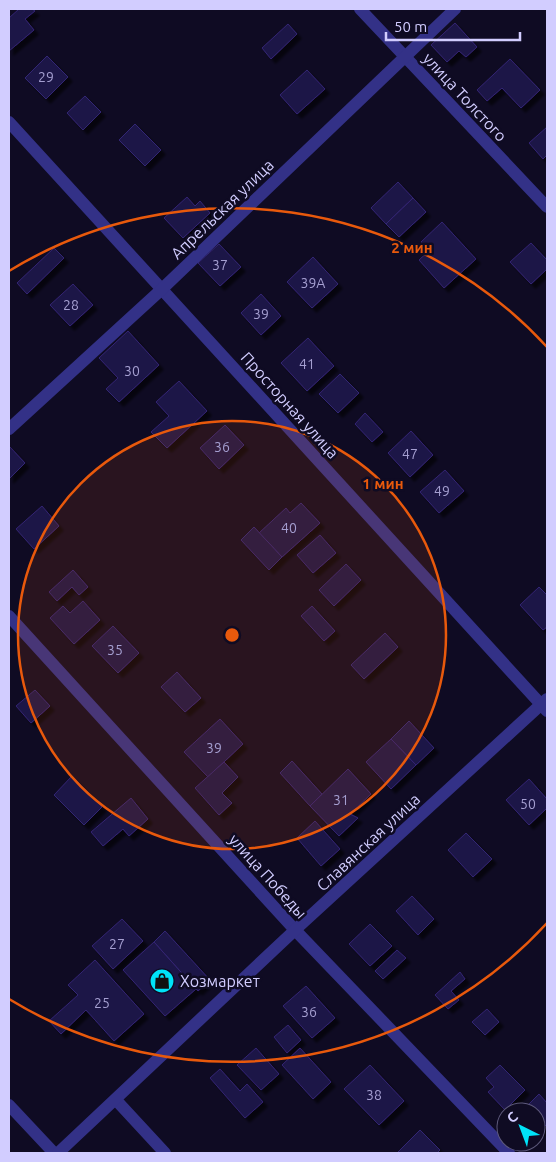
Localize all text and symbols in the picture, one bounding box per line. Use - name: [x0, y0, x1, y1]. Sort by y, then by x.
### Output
- scale bar: [386, 10, 520, 42]
- text: 50 m: [394, 18, 427, 35]
- street label: улица Толстого: [419, 49, 511, 145]
- house number: 29: [38, 69, 54, 85]
- street label: Апрельская улица: [167, 156, 277, 262]
- text: 2 мин: [391, 239, 433, 256]
- house number: 37: [212, 257, 228, 273]
- house number: 39А: [301, 275, 325, 291]
- house number: 28: [63, 297, 79, 313]
- house number: 39: [253, 306, 269, 322]
- street label: Просторная улица: [238, 348, 342, 462]
- house number: 41: [299, 356, 315, 372]
- house number: 30: [124, 363, 140, 379]
- house number: 36: [214, 439, 230, 455]
- house number: 47: [402, 446, 418, 462]
- text: 1 мин: [362, 475, 404, 492]
- house number: 49: [434, 483, 450, 499]
- house number: 40: [281, 520, 297, 536]
- centre of rings: [223, 626, 241, 644]
- house number: 35: [107, 642, 123, 658]
- house number: 39: [206, 740, 222, 756]
- street label: Славянская улица: [313, 790, 423, 894]
- house number: 31: [333, 792, 349, 808]
- house number: 50: [520, 796, 536, 812]
- street label: улица Победы: [225, 830, 311, 922]
- house number: 27: [109, 936, 125, 952]
- shop icon: Хозмаркет: [149, 968, 175, 994]
- place label: Хозмаркет: [180, 972, 260, 990]
- house number: 25: [94, 995, 110, 1011]
- house number: 36: [301, 1004, 317, 1020]
- house number: 38: [366, 1087, 382, 1103]
- north arrow: [496, 1102, 546, 1152]
- text: С: [504, 1108, 521, 1126]

